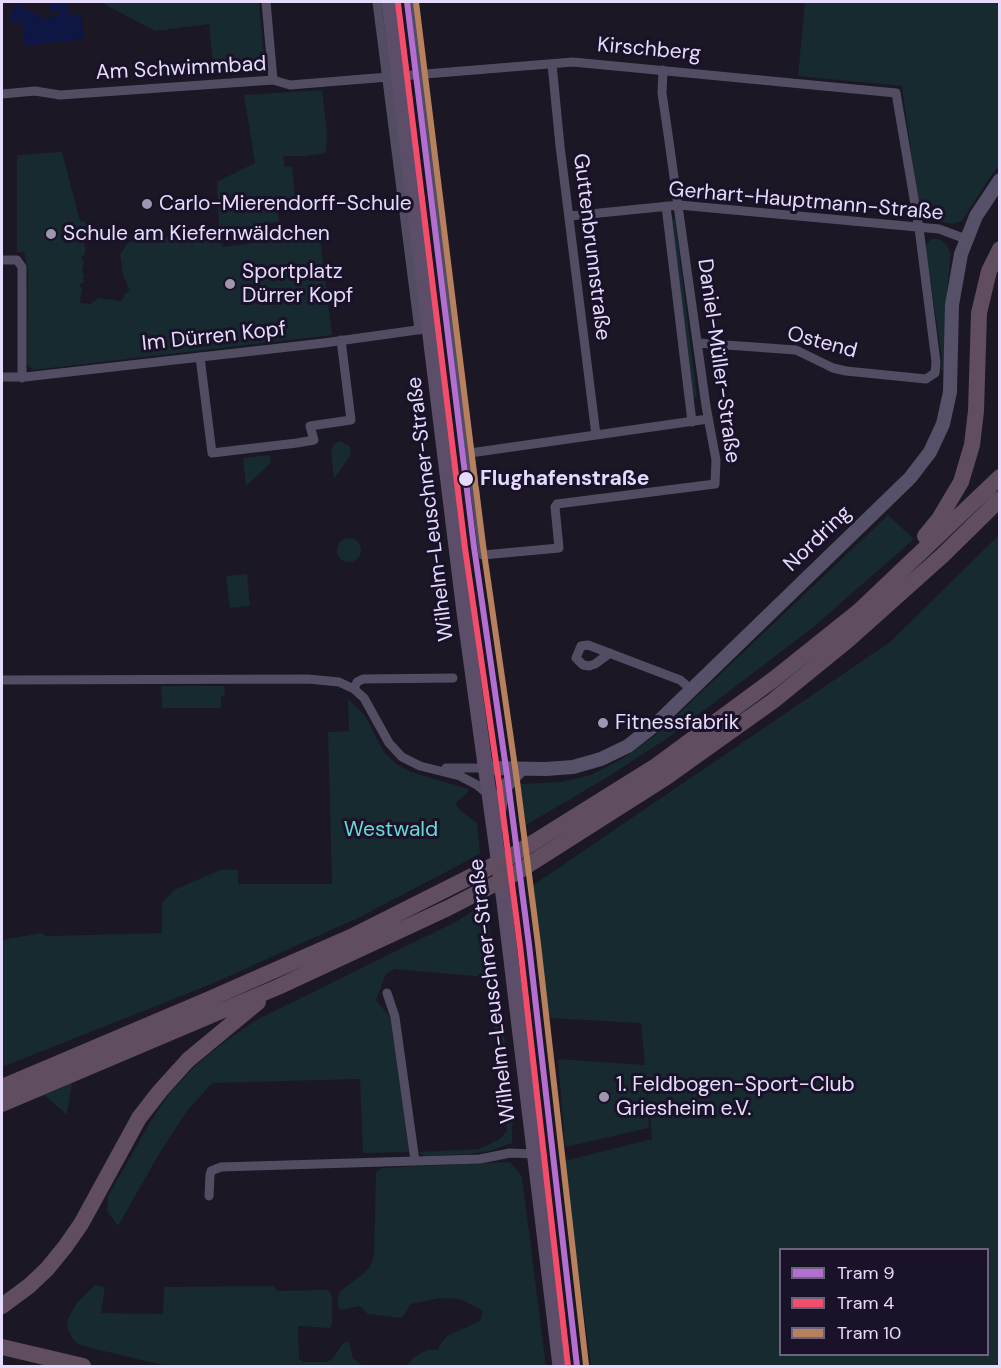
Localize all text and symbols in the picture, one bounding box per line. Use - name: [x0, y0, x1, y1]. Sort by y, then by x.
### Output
- street label: Kirschberg: [596, 33, 702, 67]
- street label: Am Schwimmbad: [95, 52, 267, 86]
- street label: Guttenbrunnstraße: [567, 152, 615, 342]
- street label: Gerhart-Hauptmann-Straße: [667, 177, 945, 227]
- place label: Carlo-Mierendorff-Schule: [159, 191, 412, 217]
- marker: Carlo-Mierendorff-Schule: [140, 197, 154, 211]
- place label: Schule am Kiefernwäldchen: [63, 221, 330, 247]
- marker: Schule am Kiefernwäldchen: [44, 227, 58, 241]
- street label: Daniel-Müller-Straße: [691, 257, 745, 465]
- place label: Sportplatz Dürrer Kopf: [242, 259, 353, 309]
- marker: Sportplatz Dürrer Kopf: [223, 277, 237, 291]
- street label: Im Dürren Kopf: [141, 317, 287, 357]
- street label: Ostend: [784, 322, 860, 364]
- street label: Wilhelm-Leuschner-Straße: [402, 375, 460, 643]
- place label: Flughafenstraße: [480, 466, 649, 492]
- marker: Flughafenstraße: [457, 470, 475, 488]
- street label: Nordring: [779, 501, 857, 577]
- place label: Fitnessfabrik: [615, 710, 739, 736]
- marker: Fitnessfabrik: [596, 716, 610, 730]
- park label: Westwald: [344, 817, 438, 843]
- street label: Wilhelm-Leuschner-Straße: [464, 857, 522, 1125]
- place label: 1. Feldbogen-Sport-Club Griesheim e.V.: [616, 1072, 855, 1122]
- marker: 1. Feldbogen-Sport-Club Griesheim e.V.: [597, 1090, 611, 1104]
- legend: [779, 1248, 989, 1356]
- text: Tram 9: [837, 1261, 895, 1285]
- text: Tram 4: [837, 1291, 894, 1315]
- text: Tram 10: [837, 1321, 901, 1345]

